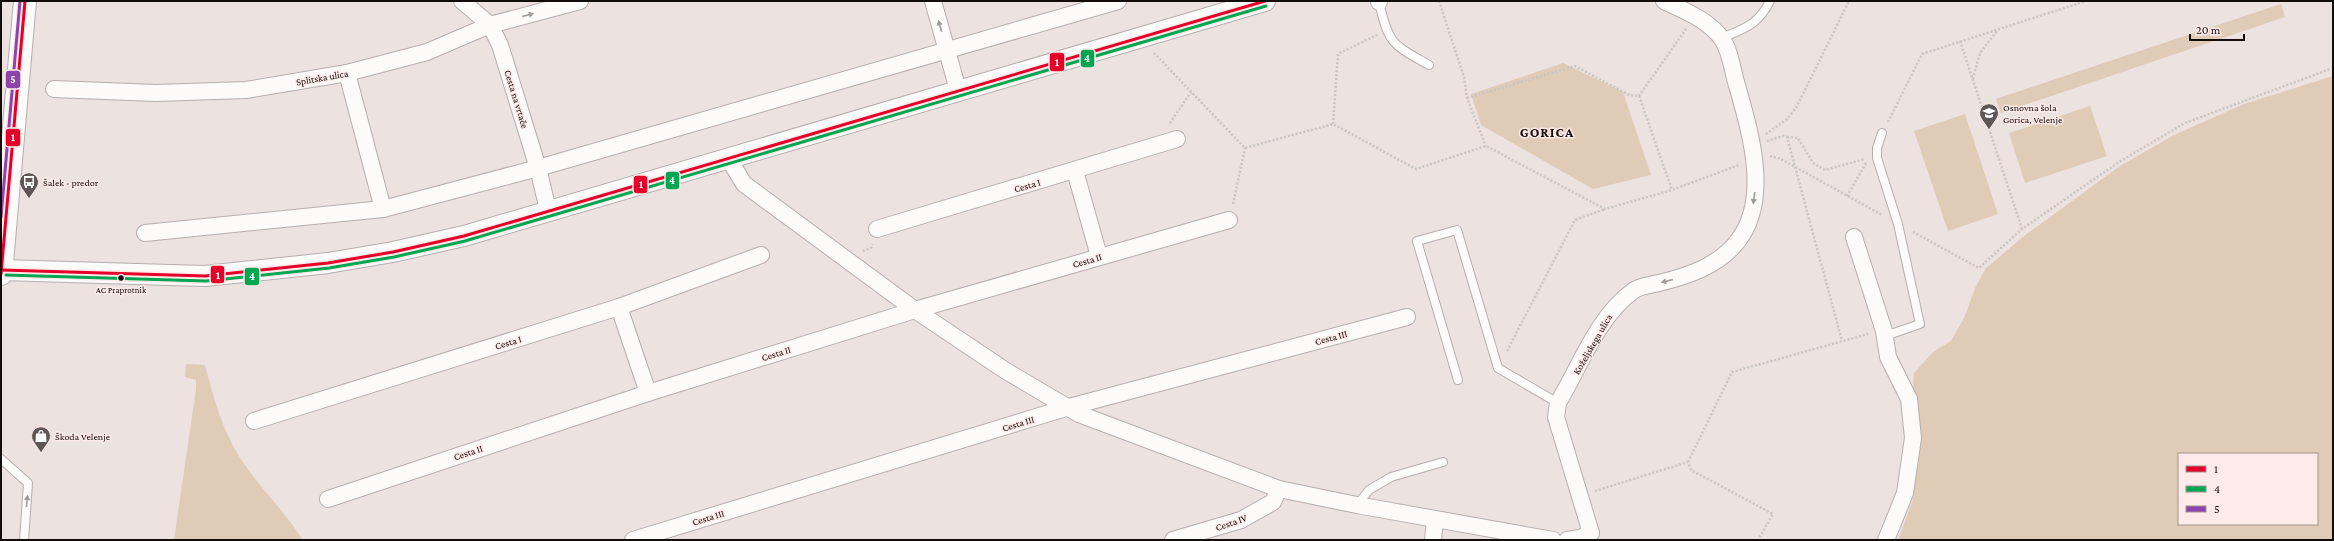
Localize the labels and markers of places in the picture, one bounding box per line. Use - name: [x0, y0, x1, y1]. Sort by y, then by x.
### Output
- school or university icon: Osnovna šola Gorica, Velenje: [1978, 102, 2000, 130]
- place label: Osnovna šola Gorica, Velenje: [2003, 102, 2063, 126]
- bus stop icon: Šalek - predor: [18, 171, 40, 199]
- place label: Šalek - predor: [43, 177, 99, 188]
- marker: AC Praprotnik: [116, 273, 126, 283]
- place label: AC Praprotnik: [96, 285, 147, 295]
- shop icon: Škoda Velenje: [30, 425, 52, 453]
- place label: Škoda Velenje: [55, 431, 111, 443]

